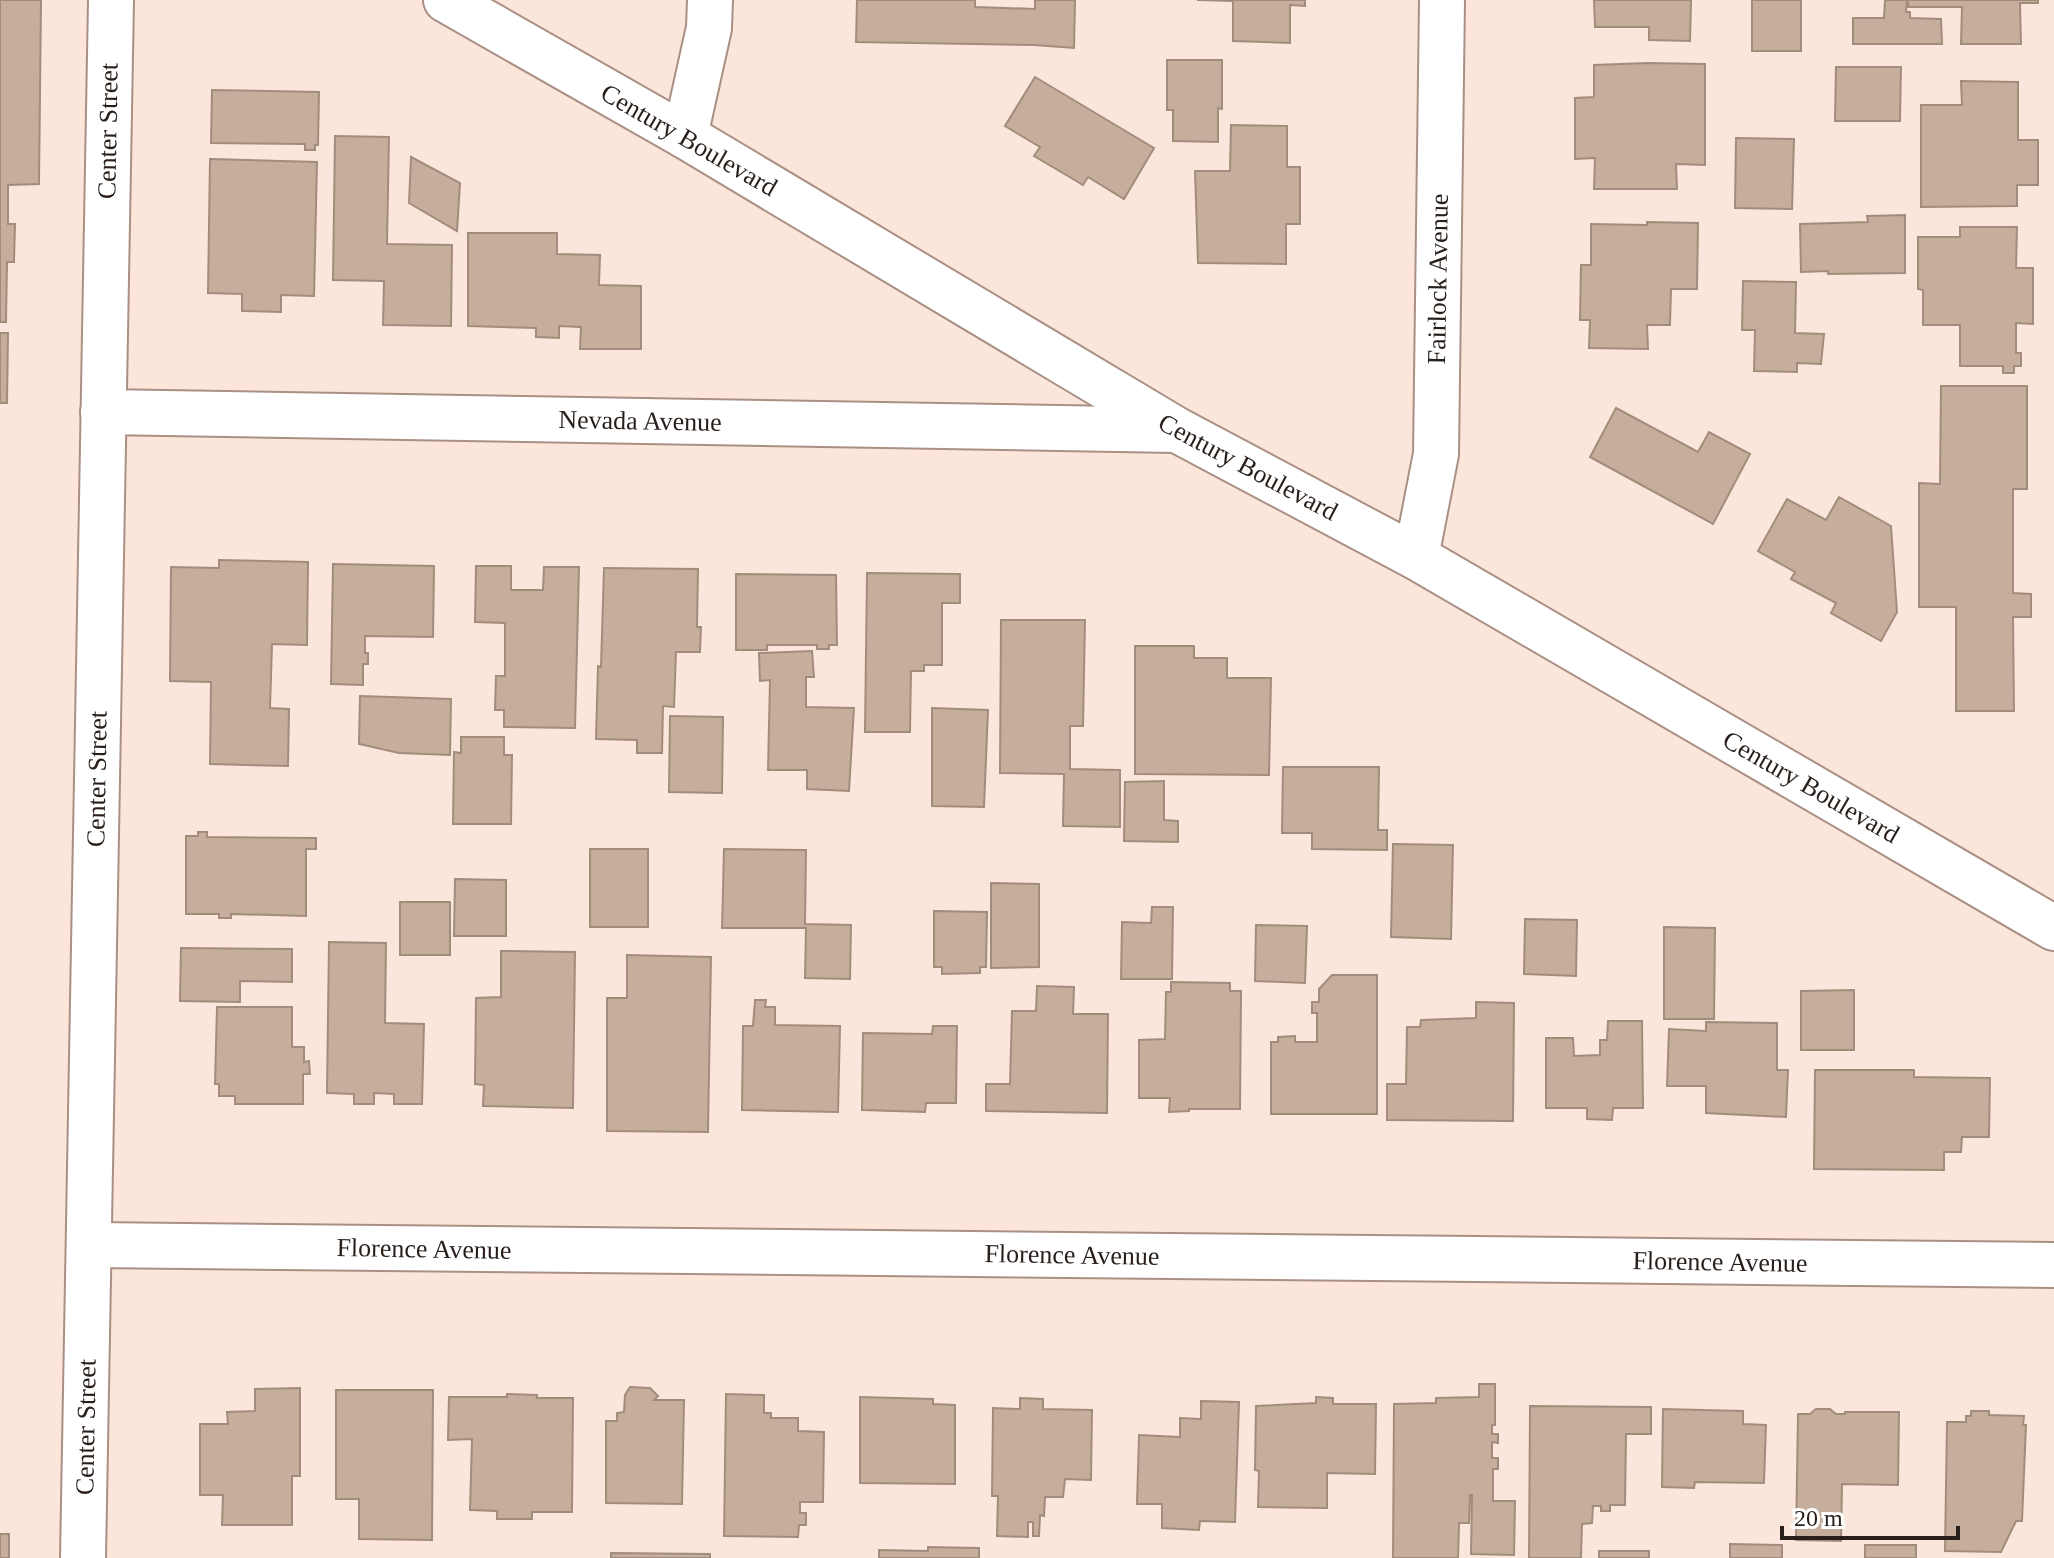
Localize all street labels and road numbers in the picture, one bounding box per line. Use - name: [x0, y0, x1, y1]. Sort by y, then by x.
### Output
- street label: Center Street: [92, 62, 124, 199]
- street label: Century Boulevard: [596, 78, 782, 202]
- street label: Fairlock Avenue: [1422, 193, 1454, 365]
- street label: Nevada Avenue: [558, 405, 722, 437]
- street label: Century Boulevard: [1154, 408, 1342, 526]
- street label: Center Street: [81, 710, 113, 847]
- street label: Century Boulevard: [1718, 725, 1904, 849]
- street label: Florence Avenue: [336, 1233, 512, 1265]
- street label: Florence Avenue: [984, 1239, 1160, 1271]
- street label: Florence Avenue: [1632, 1246, 1808, 1278]
- street label: Center Street: [70, 1358, 102, 1495]

